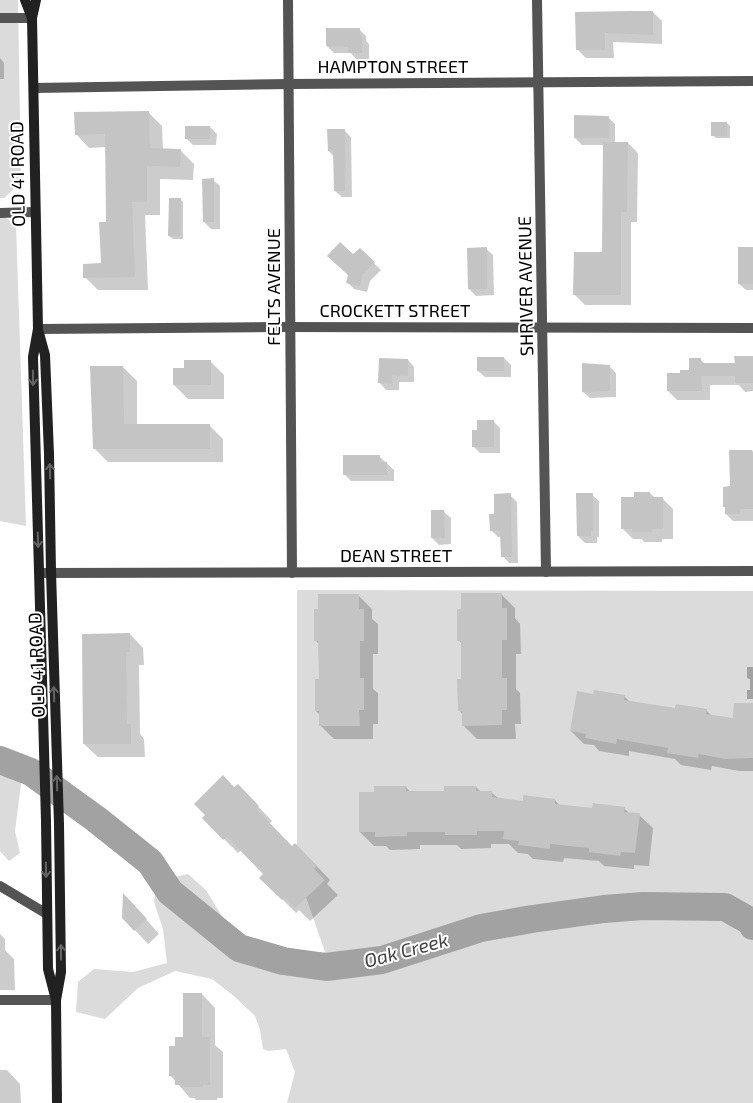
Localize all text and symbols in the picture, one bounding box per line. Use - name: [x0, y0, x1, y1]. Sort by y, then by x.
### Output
- street label: HAMPTON STREET: [318, 55, 469, 77]
- street label: OLD 41 ROAD: [5, 121, 29, 227]
- street label: SHRIVER AVENUE: [513, 216, 537, 356]
- street label: FELTS AVENUE: [262, 228, 284, 346]
- street label: CROCKETT STREET: [319, 299, 471, 321]
- one-way arrow: [28, 369, 38, 385]
- one-way arrow: [45, 463, 54, 479]
- one-way arrow: [33, 532, 42, 548]
- street label: DEAN STREET: [340, 544, 453, 566]
- street label: OLD 41 ROAD: [23, 612, 49, 718]
- one-way arrow: [50, 686, 59, 702]
- one-way arrow: [53, 776, 62, 792]
- one-way arrow: [41, 861, 51, 877]
- water label: Oak Creek: [361, 927, 451, 972]
- one-way arrow: [56, 944, 66, 960]

